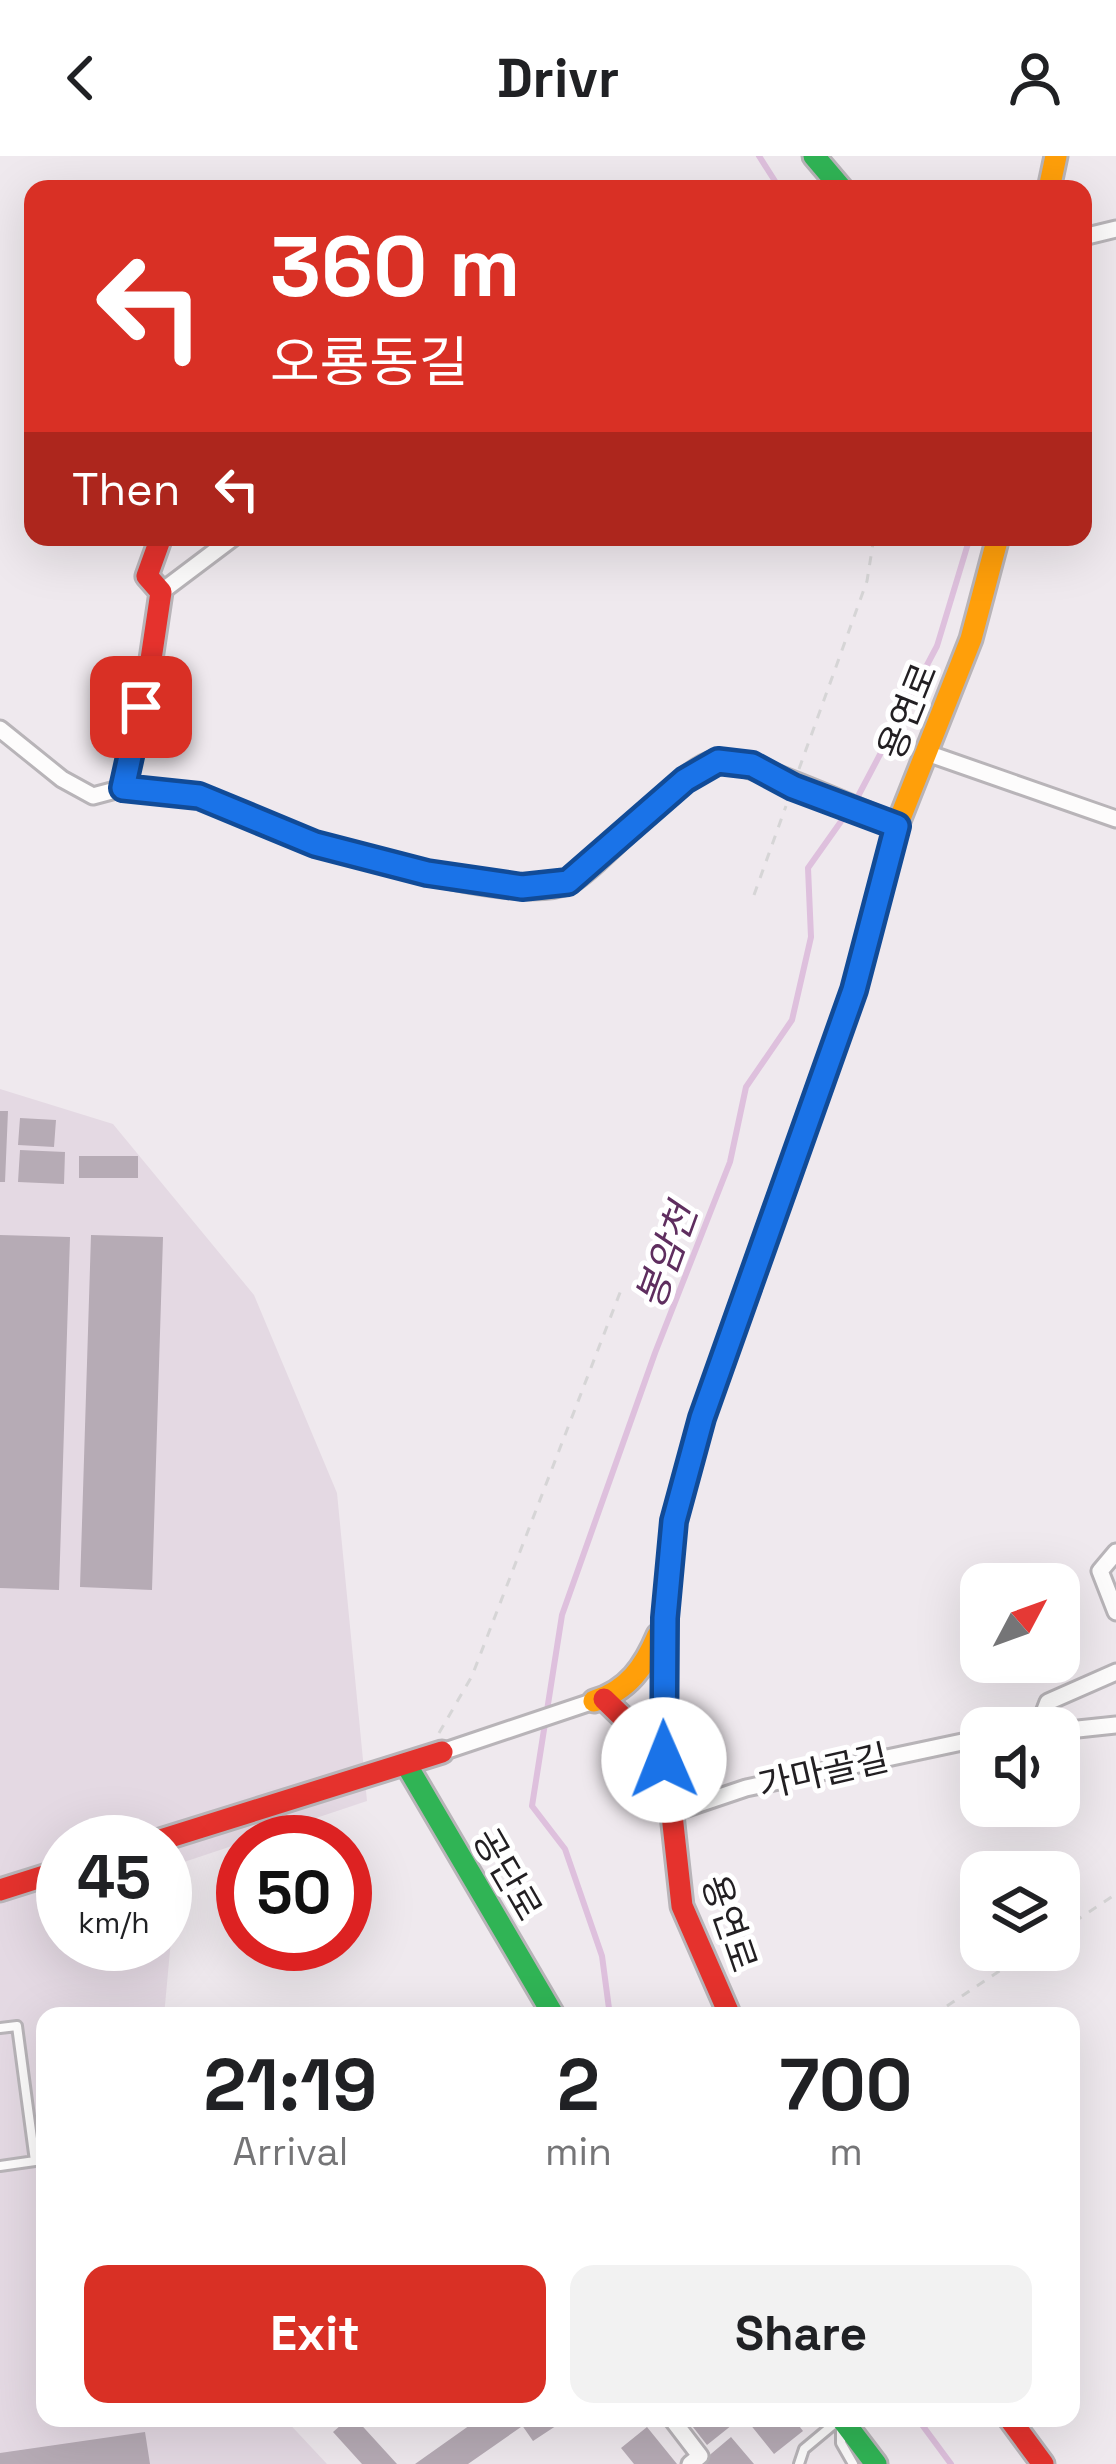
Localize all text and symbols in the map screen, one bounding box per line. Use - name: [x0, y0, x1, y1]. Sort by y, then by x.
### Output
- text: Drivr: [497, 44, 619, 113]
- icon: back: [48, 45, 114, 111]
- icon: person: [1002, 45, 1068, 111]
- text: 360 m: [270, 213, 521, 321]
- icon: left: [72, 228, 228, 384]
- text: 오룡동길: [270, 328, 469, 397]
- icon: left: [204, 456, 270, 522]
- text: Then: [72, 461, 180, 518]
- pin: [90, 656, 192, 758]
- street label: 용연로: [868, 657, 948, 766]
- icon: arrive: [108, 674, 174, 740]
- water label: 봉암천: [625, 1193, 709, 1315]
- north arrow: [960, 1563, 1080, 1683]
- map controls: [960, 1563, 1080, 1971]
- position arrow: [601, 1697, 727, 1823]
- button: sound: [960, 1707, 1080, 1827]
- street label: 가마골길: [754, 1735, 893, 1809]
- speed limit sign: 50: [216, 1815, 372, 1971]
- street label: 공단로: [462, 1820, 552, 1929]
- text: 45: [77, 1839, 151, 1916]
- button: layers: [960, 1851, 1080, 1971]
- street label: 용연로: [691, 1869, 767, 1978]
- text: km/h: [78, 1903, 150, 1942]
- text: 21:19: [204, 2039, 377, 2131]
- text: 2: [557, 2039, 600, 2131]
- text: 700: [780, 2039, 912, 2131]
- text: Arrival: [233, 2127, 348, 2176]
- text: min: [545, 2127, 612, 2176]
- text: m: [829, 2127, 863, 2176]
- button: Exit: [84, 2265, 546, 2403]
- button: Share: [570, 2265, 1032, 2403]

